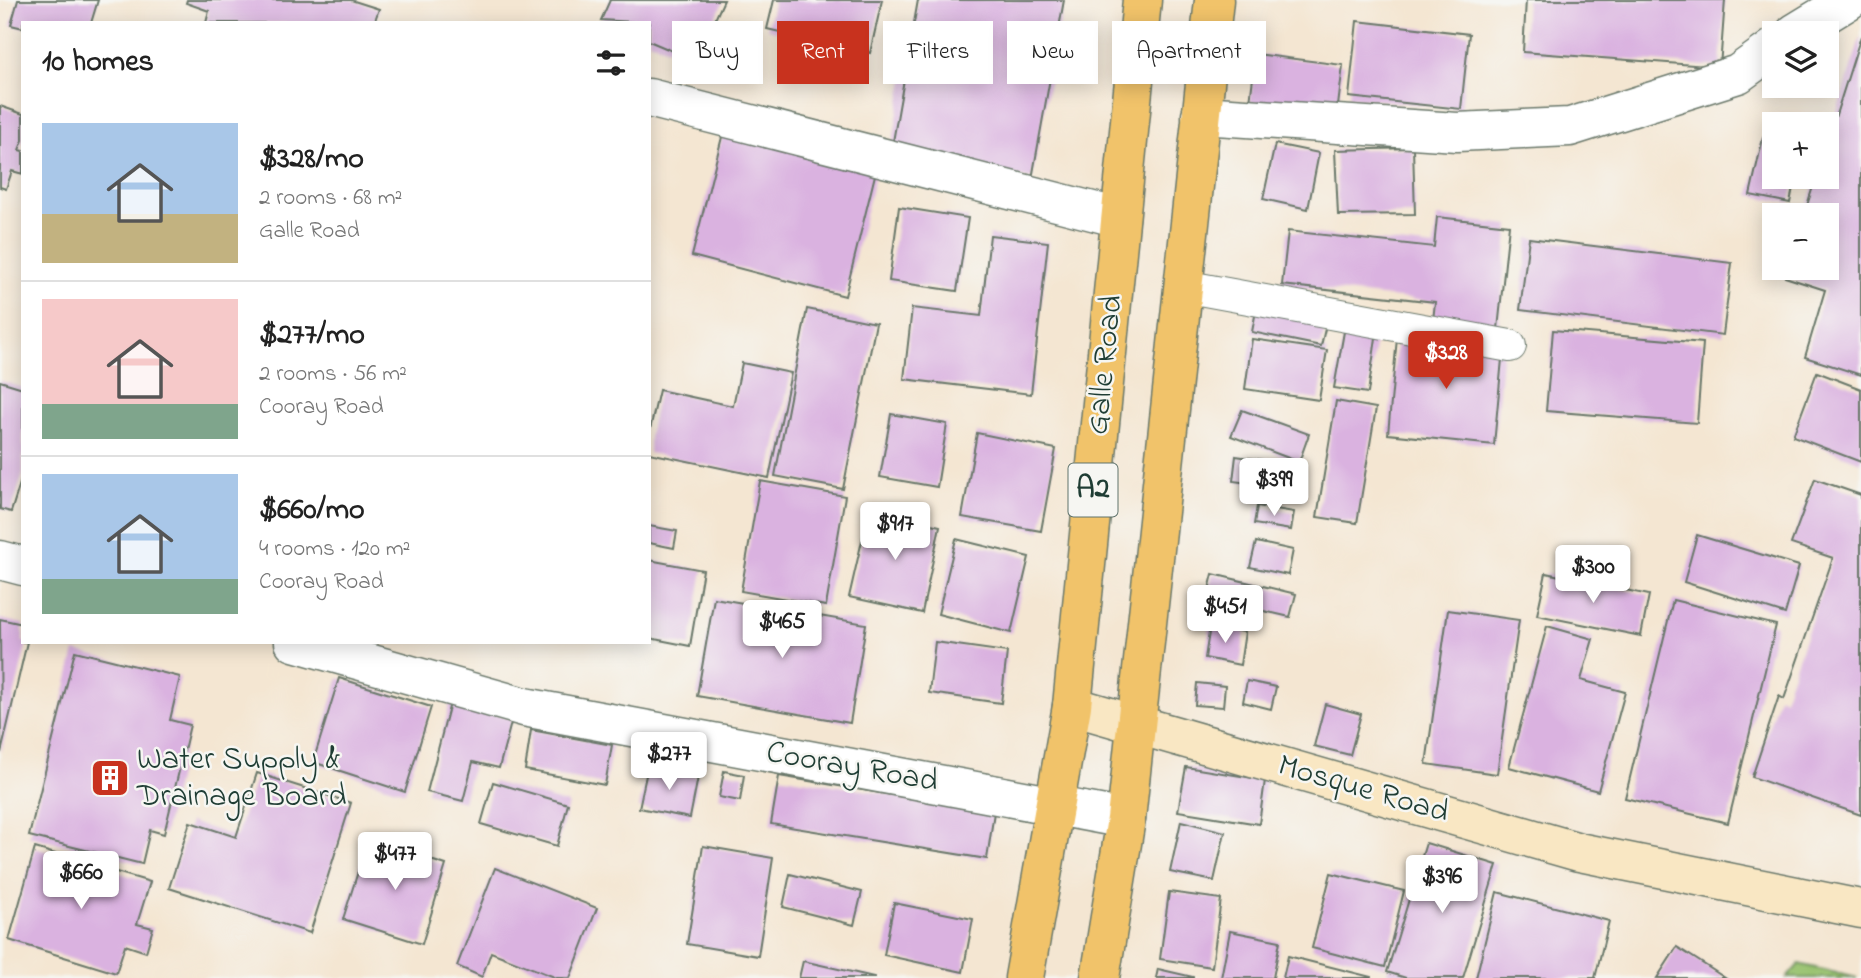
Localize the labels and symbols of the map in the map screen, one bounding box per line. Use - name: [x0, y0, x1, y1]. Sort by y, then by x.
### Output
- street label: Galle Road: [1075, 293, 1137, 437]
- pin: $328: [1405, 332, 1487, 391]
- pin: $399: [1233, 458, 1315, 518]
- road number: A2: [1068, 463, 1118, 516]
- pin: $917: [854, 503, 936, 562]
- pin: $300: [1552, 546, 1634, 605]
- pin: $451: [1184, 586, 1266, 645]
- pin: $465: [741, 600, 823, 660]
- street label: Cooray Road: [763, 730, 941, 806]
- pin: $277: [628, 732, 710, 792]
- place label: Water Supply & Drainage Board: [136, 737, 347, 821]
- street label: Mosque Road: [1272, 743, 1454, 837]
- building icon: Water Supply & Drainage Board: [89, 757, 131, 799]
- pin: $477: [354, 832, 436, 892]
- pin: $660: [40, 852, 122, 911]
- pin: $396: [1401, 856, 1483, 915]

